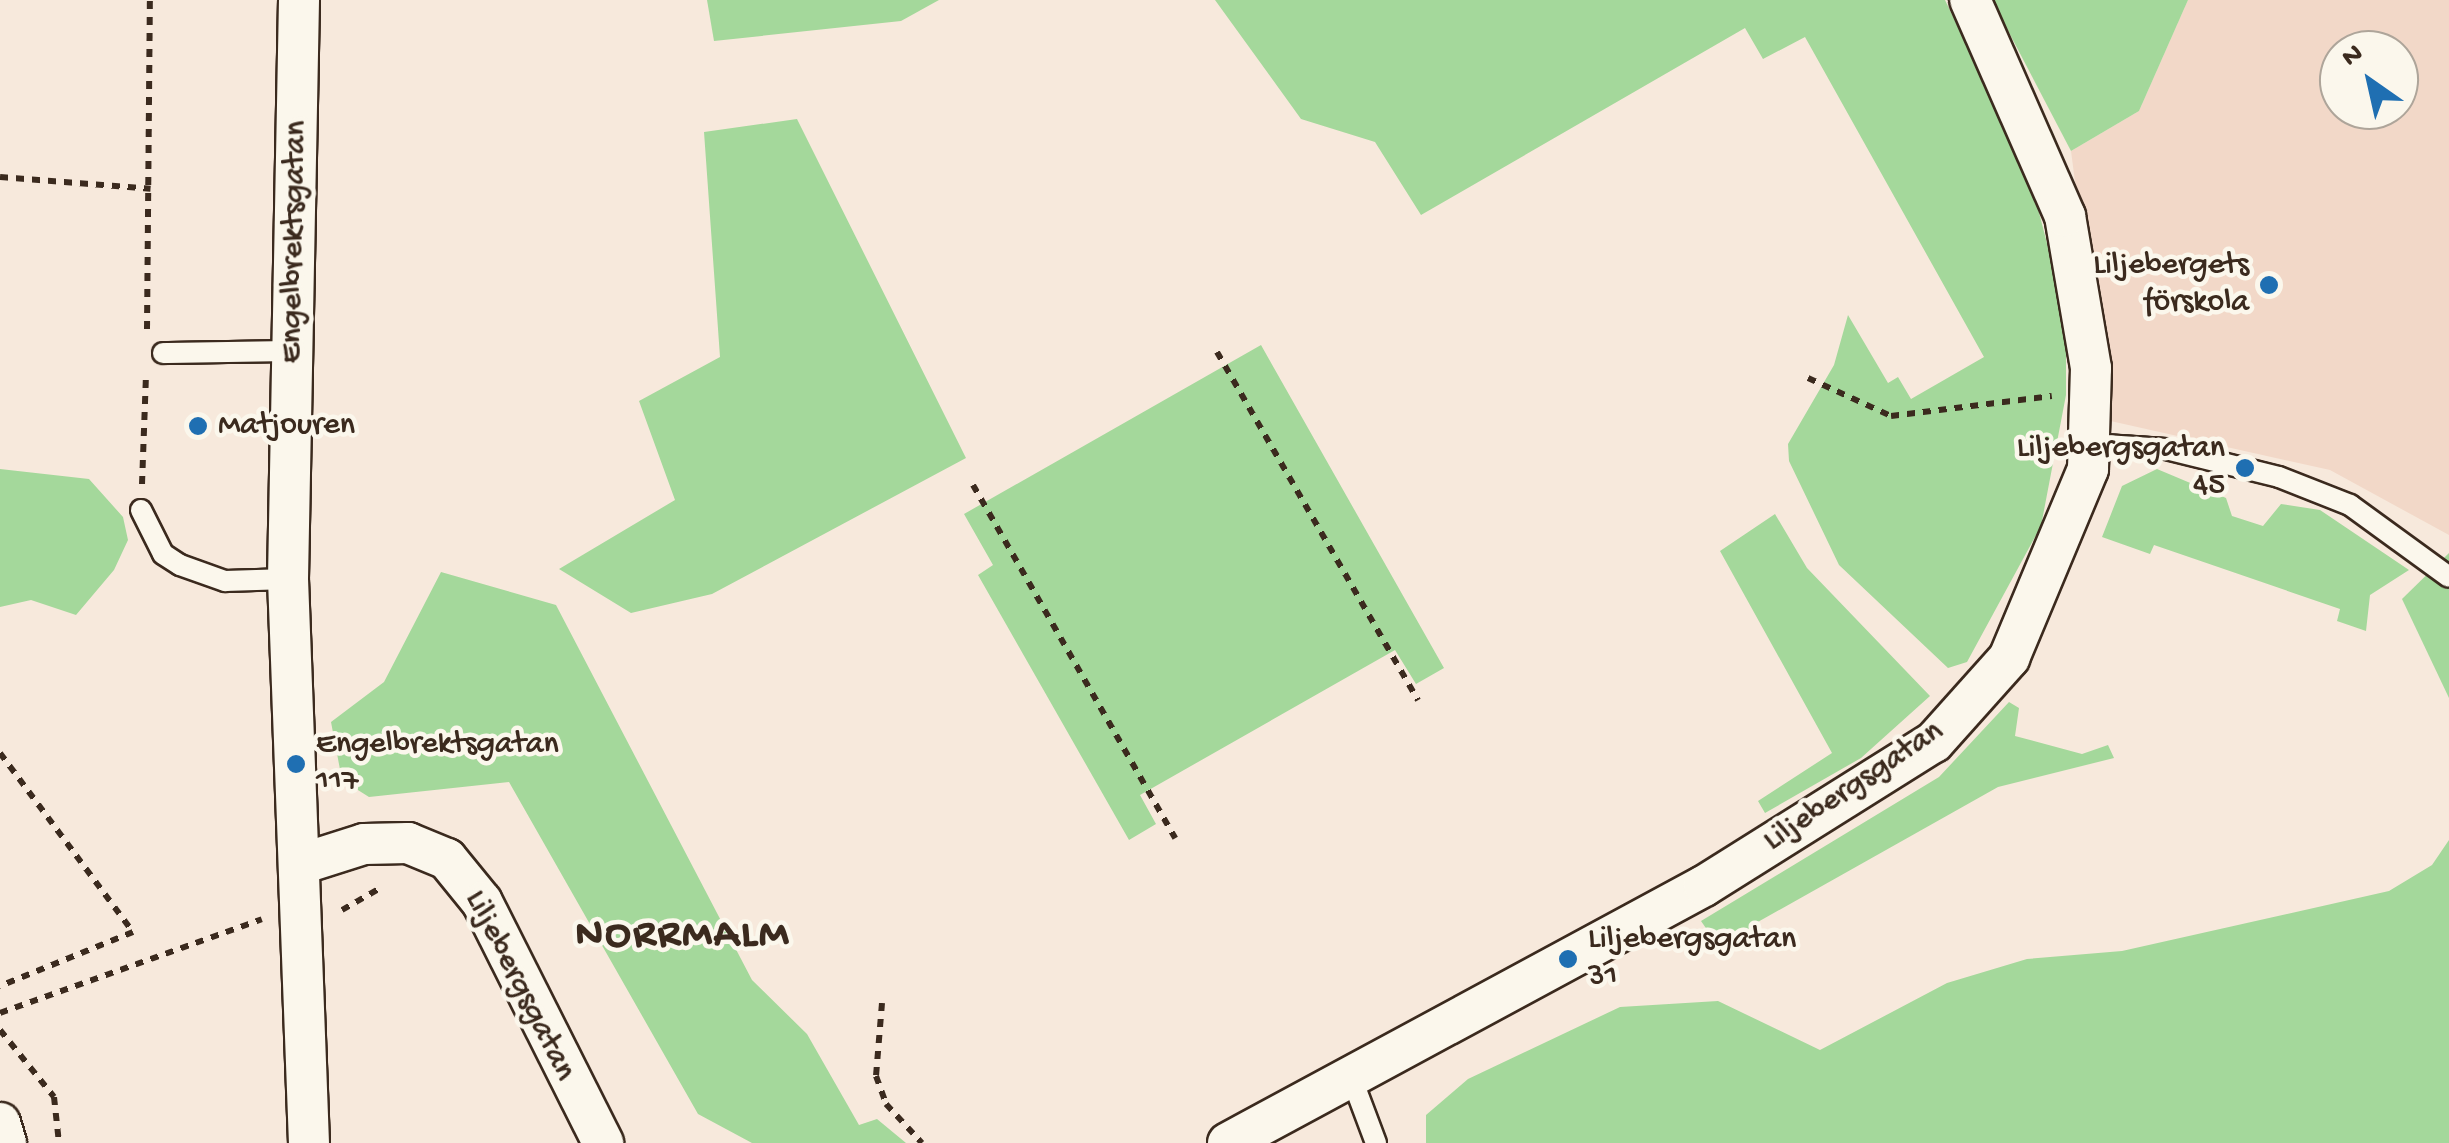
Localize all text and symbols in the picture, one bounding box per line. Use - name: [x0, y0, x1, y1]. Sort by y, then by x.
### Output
- north arrow: [2319, 30, 2419, 130]
- text: N: [2336, 38, 2370, 75]
- street label: Engelbrektsgatan: [274, 120, 316, 364]
- place label: Liljebergets förskola: [2093, 248, 2249, 323]
- marker: Liljebergets förskola: [2258, 274, 2280, 296]
- place label: Matjouren: [218, 407, 355, 445]
- marker: Matjouren: [187, 415, 209, 437]
- place label: Liljebergsgatan 45: [2017, 431, 2225, 506]
- marker: Liljebergsgatan 45: [2234, 457, 2256, 479]
- street label: Liljebergsgatan: [1757, 713, 1951, 861]
- place label: Engelbrektsgatan 117: [316, 727, 559, 802]
- marker: Engelbrektsgatan 117: [285, 753, 307, 775]
- street label: Liljebergsgatan: [455, 885, 583, 1087]
- district label: NORRMALM: [575, 912, 791, 962]
- place label: Liljebergsgatan 31: [1588, 922, 1796, 997]
- marker: Liljebergsgatan 31: [1557, 948, 1579, 970]

